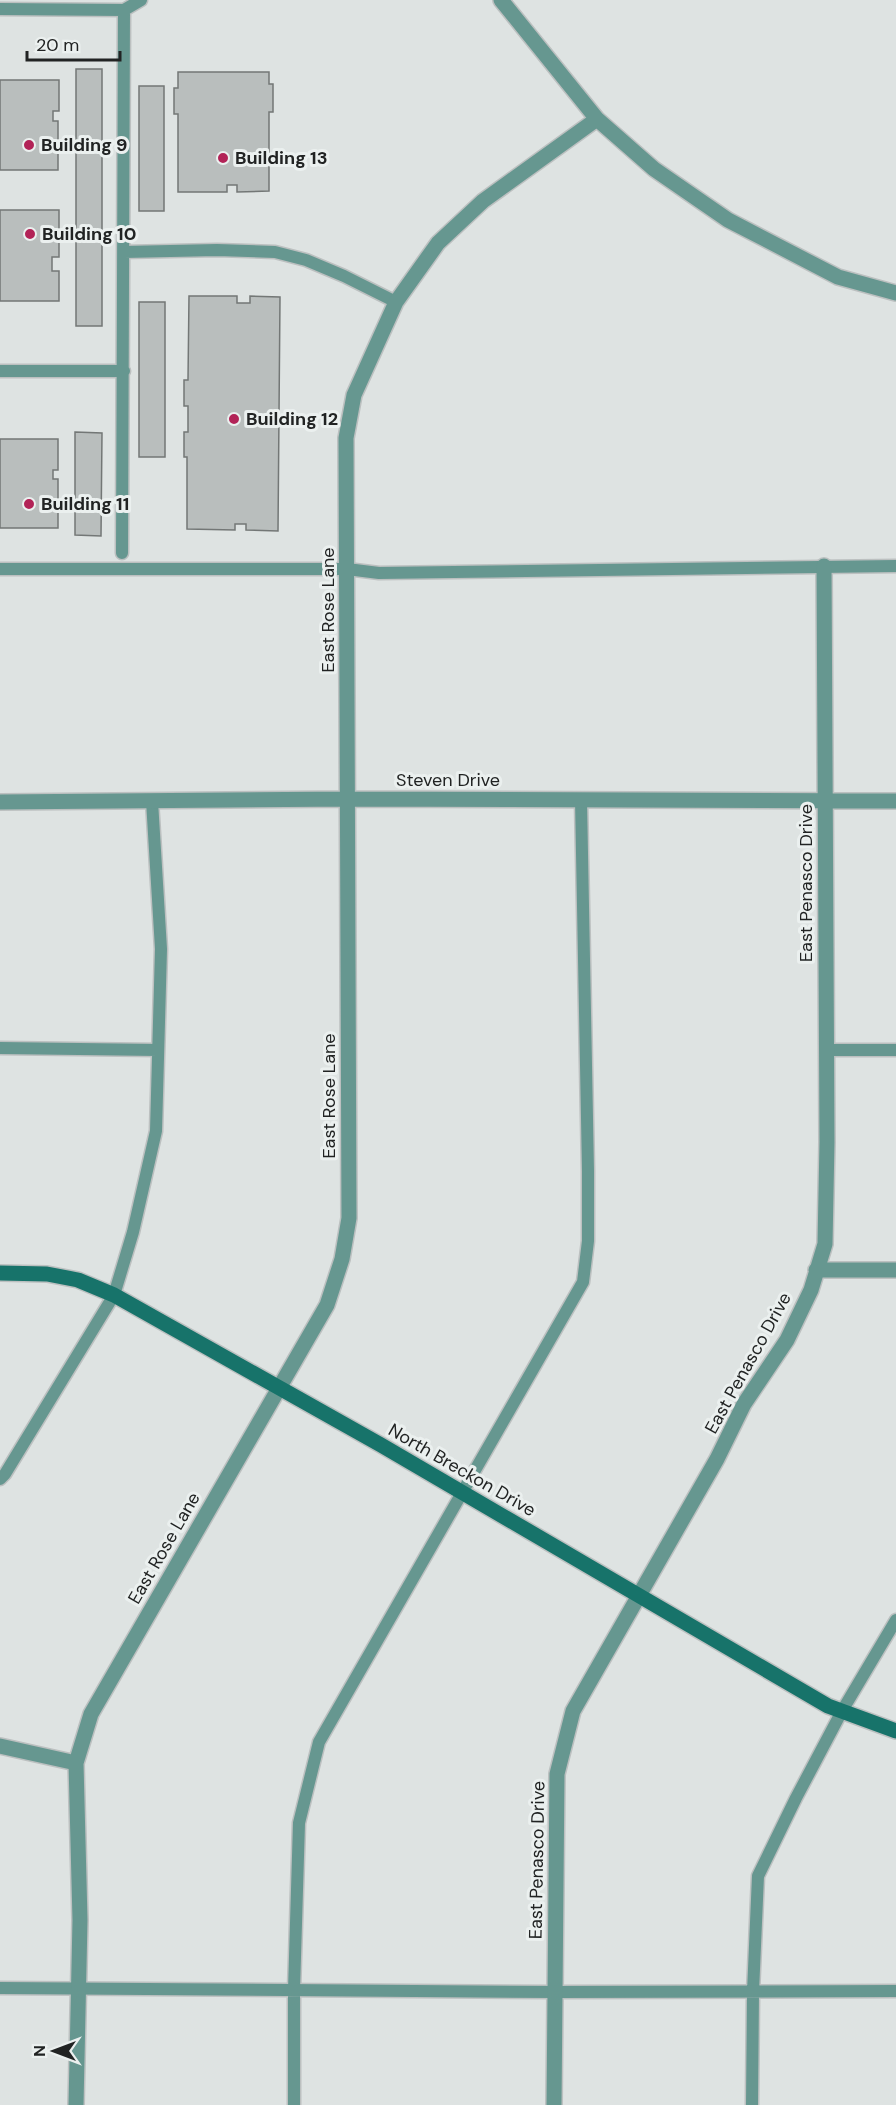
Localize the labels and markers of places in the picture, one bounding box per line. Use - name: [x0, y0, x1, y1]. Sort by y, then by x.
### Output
- place label: Building 9: [41, 133, 128, 157]
- marker: Building 9: [22, 138, 36, 152]
- place label: Building 13: [235, 146, 328, 170]
- marker: Building 13: [216, 151, 230, 165]
- place label: Building 10: [42, 222, 136, 246]
- marker: Building 10: [23, 227, 37, 241]
- place label: Building 12: [246, 407, 338, 431]
- marker: Building 12: [227, 412, 241, 426]
- place label: Building 11: [41, 492, 129, 516]
- marker: Building 11: [22, 497, 36, 511]

